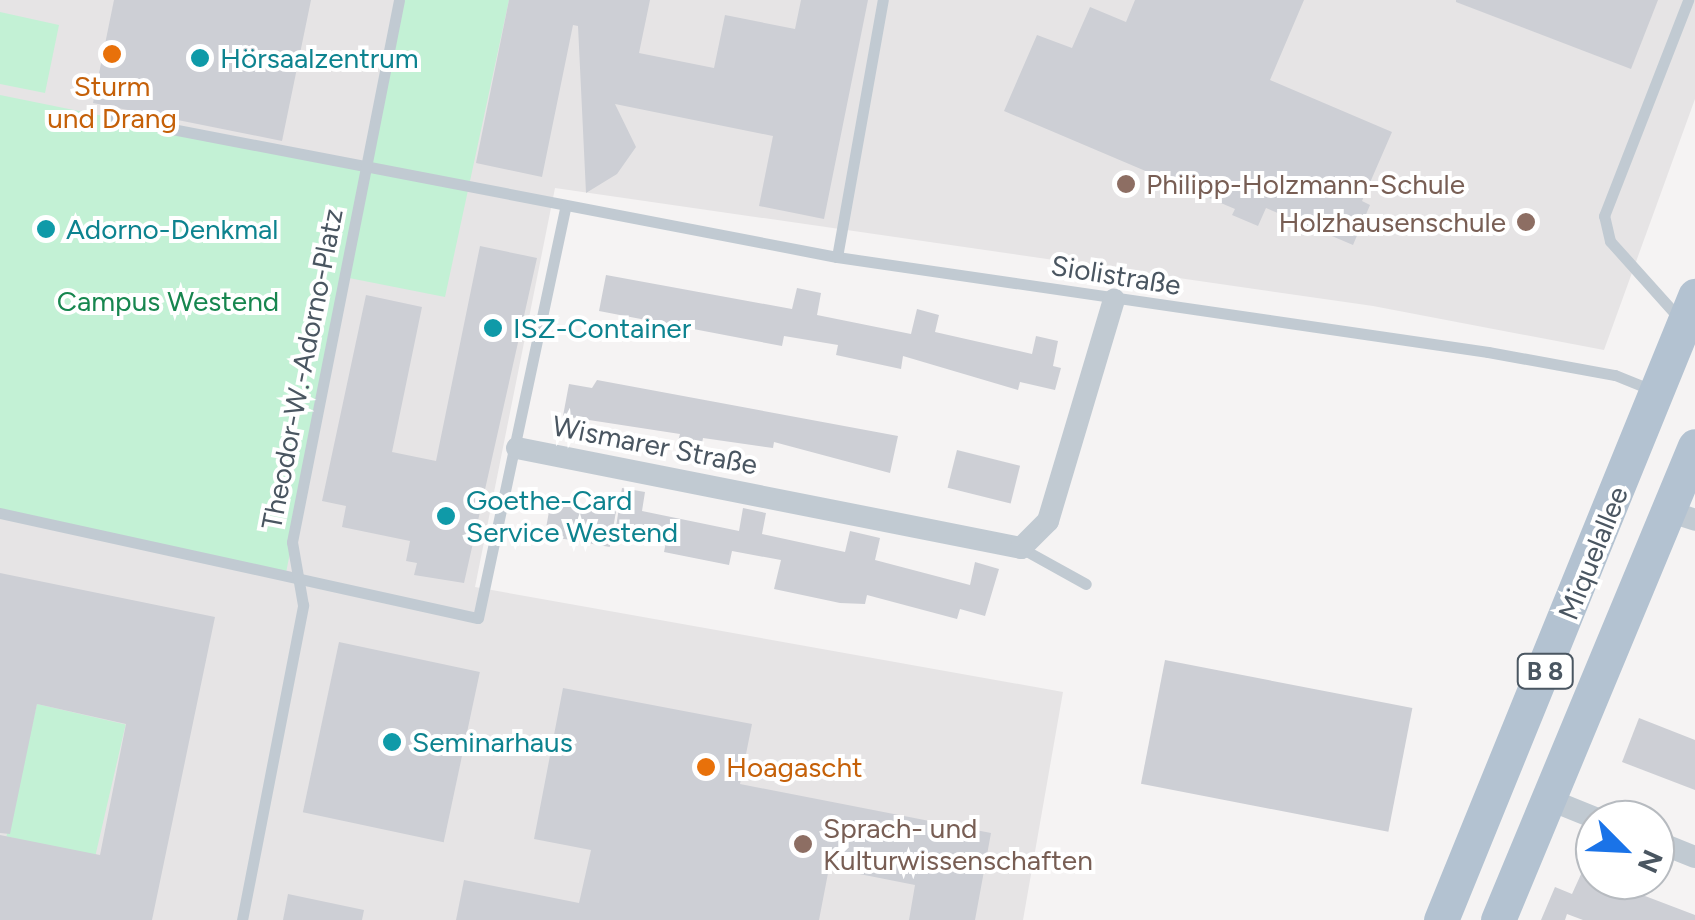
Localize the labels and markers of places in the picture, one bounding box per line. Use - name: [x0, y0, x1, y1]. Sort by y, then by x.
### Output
- place label: Hörsaalzentrum: [220, 41, 419, 75]
- marker: Sturm und Drang: [101, 43, 123, 65]
- marker: Hörsaalzentrum: [189, 47, 211, 69]
- place label: Sturm und Drang: [47, 69, 177, 135]
- place label: Philipp-Holzmann-Schule: [1146, 167, 1465, 201]
- marker: Philipp-Holzmann-Schule: [1115, 173, 1137, 195]
- place label: Holzhausenschule: [1278, 205, 1506, 239]
- marker: Holzhausenschule: [1515, 211, 1537, 233]
- place label: Adorno-Denkmal: [66, 212, 278, 246]
- marker: Adorno-Denkmal: [35, 218, 57, 240]
- place label: ISZ-Container: [513, 311, 691, 345]
- marker: ISZ-Container: [482, 317, 504, 339]
- place label: Goethe-Card Service Westend: [466, 483, 678, 549]
- marker: Goethe-Card Service Westend: [435, 505, 457, 527]
- place label: Seminarhaus: [412, 725, 573, 759]
- marker: Seminarhaus: [381, 731, 403, 753]
- place label: Hoagascht: [726, 750, 863, 784]
- marker: Hoagascht: [695, 756, 717, 778]
- place label: Sprach- und Kulturwissenschaften: [823, 811, 1093, 877]
- marker: Sprach- und Kulturwissenschaften: [792, 833, 814, 855]

